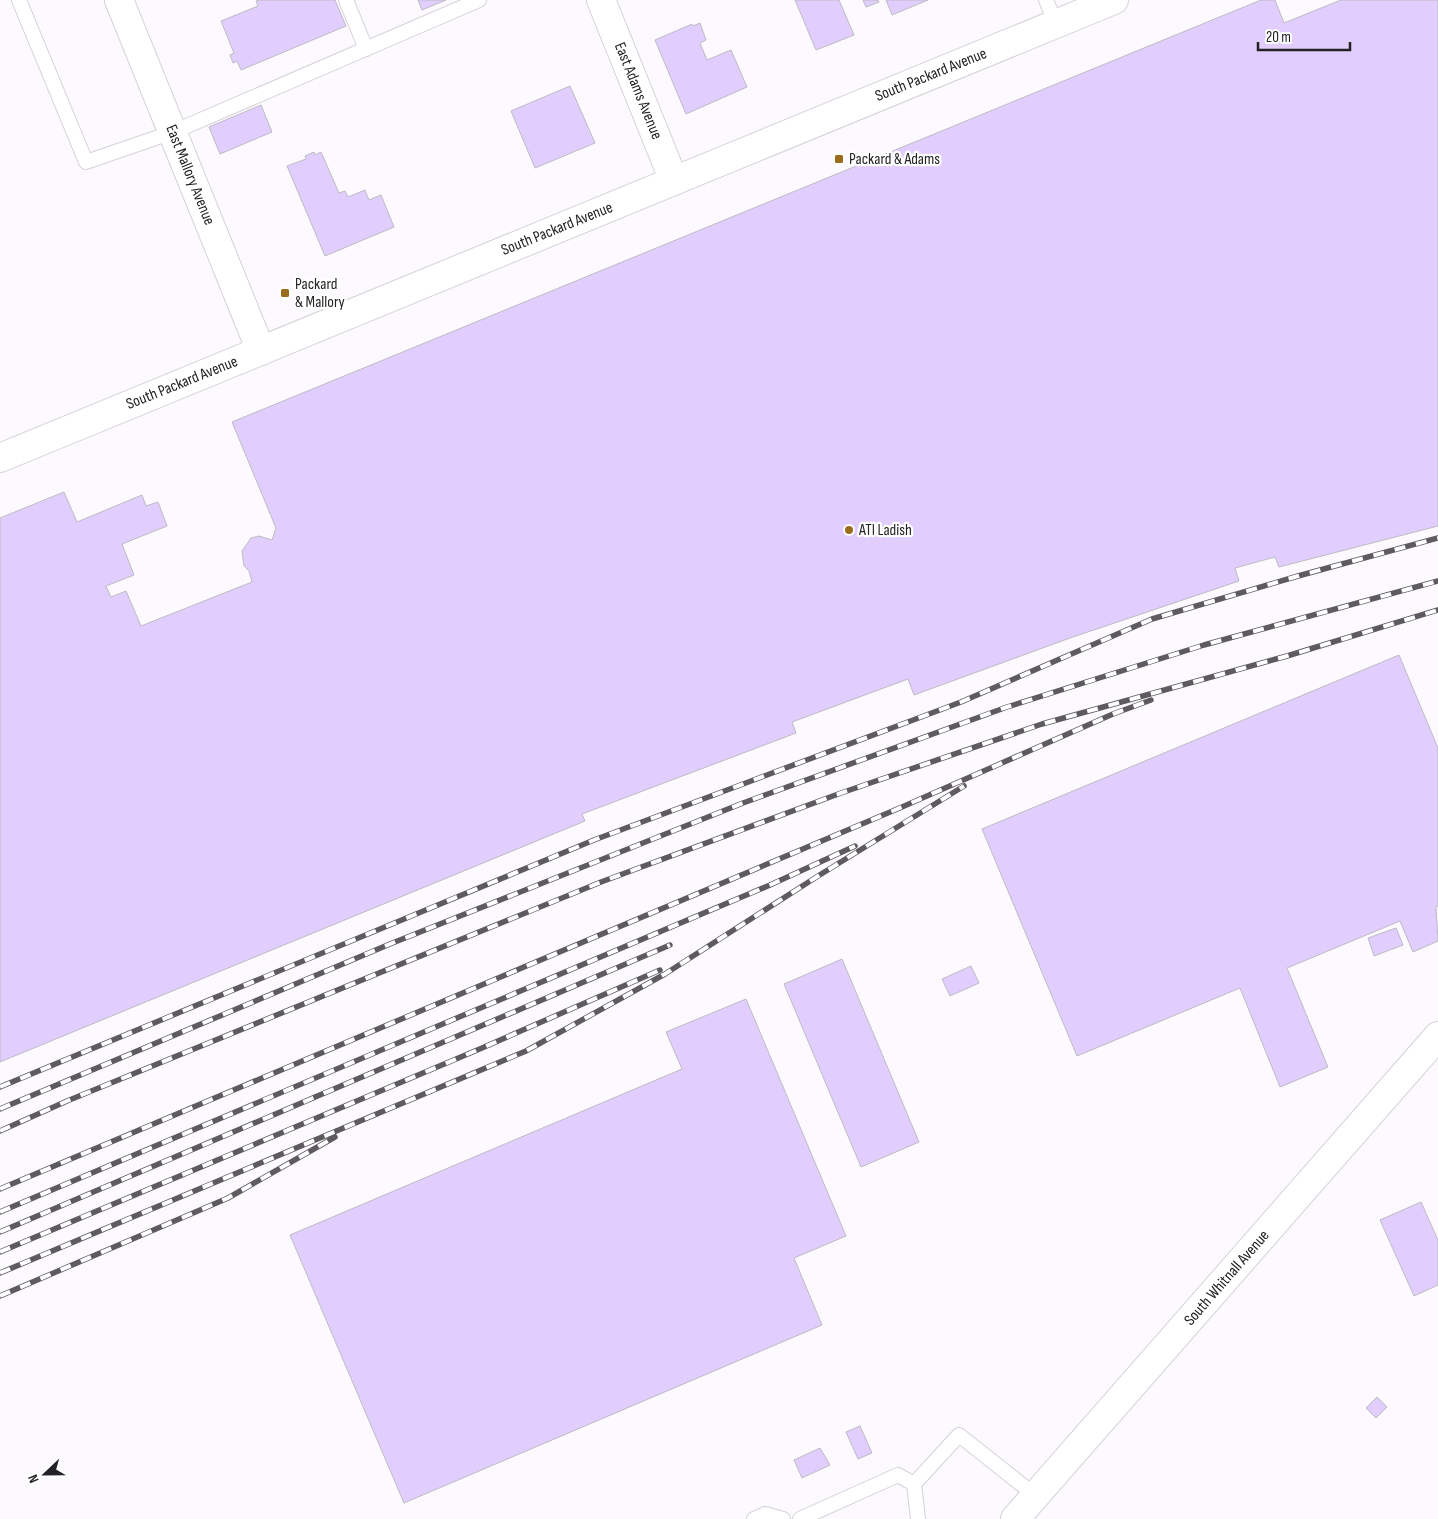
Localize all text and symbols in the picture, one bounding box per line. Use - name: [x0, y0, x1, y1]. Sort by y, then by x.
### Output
- scale bar: [1258, 20, 1350, 52]
- text: 20 m: [1266, 28, 1291, 47]
- street label: East Adams Avenue: [610, 40, 666, 142]
- street label: South Packard Avenue: [873, 44, 989, 106]
- street label: East Mallory Avenue: [161, 122, 219, 228]
- place label: Packard & Adams: [849, 150, 940, 169]
- marker: Packard & Adams: [833, 153, 845, 165]
- street label: South Packard Avenue: [499, 198, 615, 260]
- place label: Packard & Mallory: [295, 275, 345, 312]
- marker: Packard & Mallory: [279, 287, 291, 299]
- street label: South Packard Avenue: [124, 352, 240, 414]
- place label: ATI Ladish: [858, 521, 912, 540]
- marker: ATI Ladish: [843, 524, 855, 536]
- street label: South Whitnall Avenue: [1180, 1226, 1274, 1330]
- north arrow: [20, 1449, 70, 1499]
- text: N: [24, 1472, 43, 1485]

